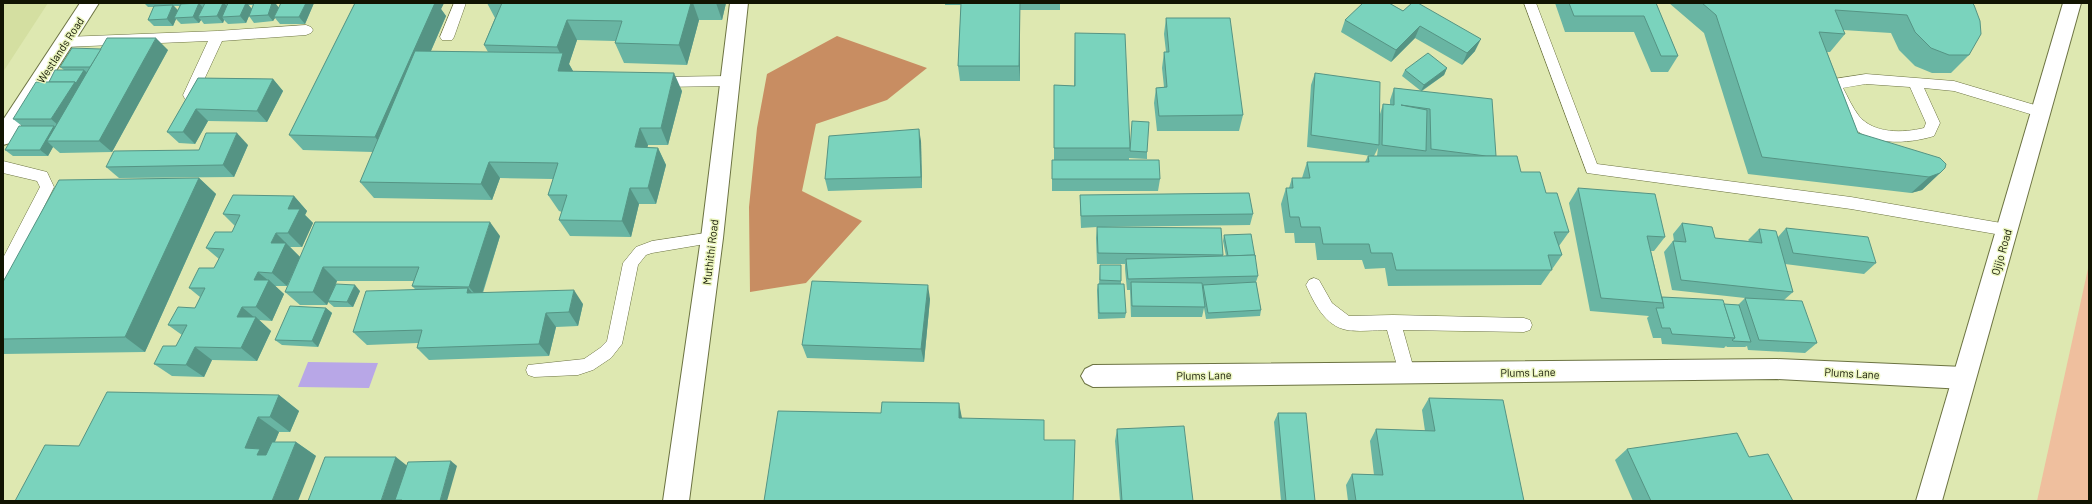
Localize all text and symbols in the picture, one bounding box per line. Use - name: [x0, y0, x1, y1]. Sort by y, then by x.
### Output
- street label: Westlands Road: [34, 15, 86, 85]
- street label: Muthithi Road: [700, 219, 720, 285]
- street label: Ojijo Road: [1988, 227, 2014, 277]
- street label: Plums Lane: [1500, 365, 1556, 379]
- street label: Plums Lane: [1824, 365, 1880, 381]
- street label: Plums Lane: [1176, 368, 1232, 382]

